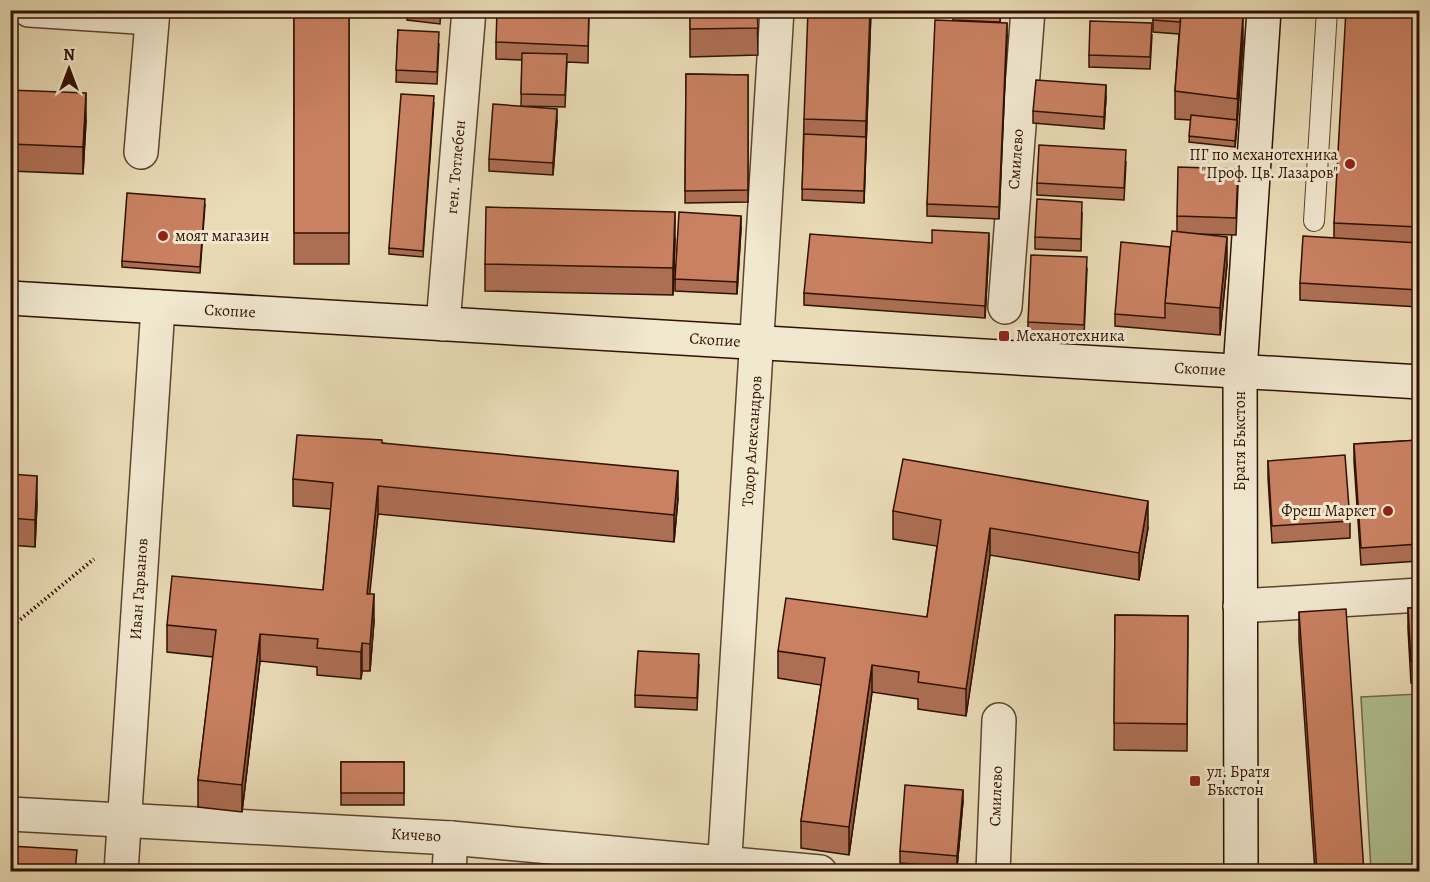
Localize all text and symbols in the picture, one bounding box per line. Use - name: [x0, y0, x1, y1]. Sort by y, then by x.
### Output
- north arrow: [39, 39, 99, 99]
- text: N: [63, 44, 75, 66]
- street label: ген. Тотлебен: [441, 119, 471, 215]
- street label: Смилево: [1003, 128, 1029, 190]
- place label: ПГ по механотехника "Проф. Цв. Лазаров": [1189, 144, 1339, 184]
- marker: ПГ по механотехника "Проф. Цв. Лазаров": [1343, 157, 1357, 171]
- place label: моят магазин: [175, 225, 269, 247]
- marker: моят магазин: [156, 229, 170, 243]
- street label: Скопие: [204, 299, 256, 323]
- place label: Механотехника: [1016, 325, 1125, 347]
- street label: Скопие: [689, 327, 741, 353]
- marker: Механотехника: [997, 329, 1011, 343]
- street label: Скопие: [1174, 357, 1226, 381]
- street label: Тодор Александров: [736, 375, 768, 507]
- street label: Братя Бъкстон: [1229, 391, 1251, 491]
- place label: Фреш Маркет: [1281, 500, 1376, 522]
- marker: Фреш Маркет: [1381, 504, 1395, 518]
- street label: Иван Гарванов: [124, 537, 154, 641]
- place label: ул. Братя Бъкстон: [1206, 761, 1270, 801]
- street label: Смилево: [984, 765, 1008, 827]
- marker: ул. Братя Бъкстон: [1188, 774, 1202, 788]
- street label: Кичево: [390, 823, 442, 847]

